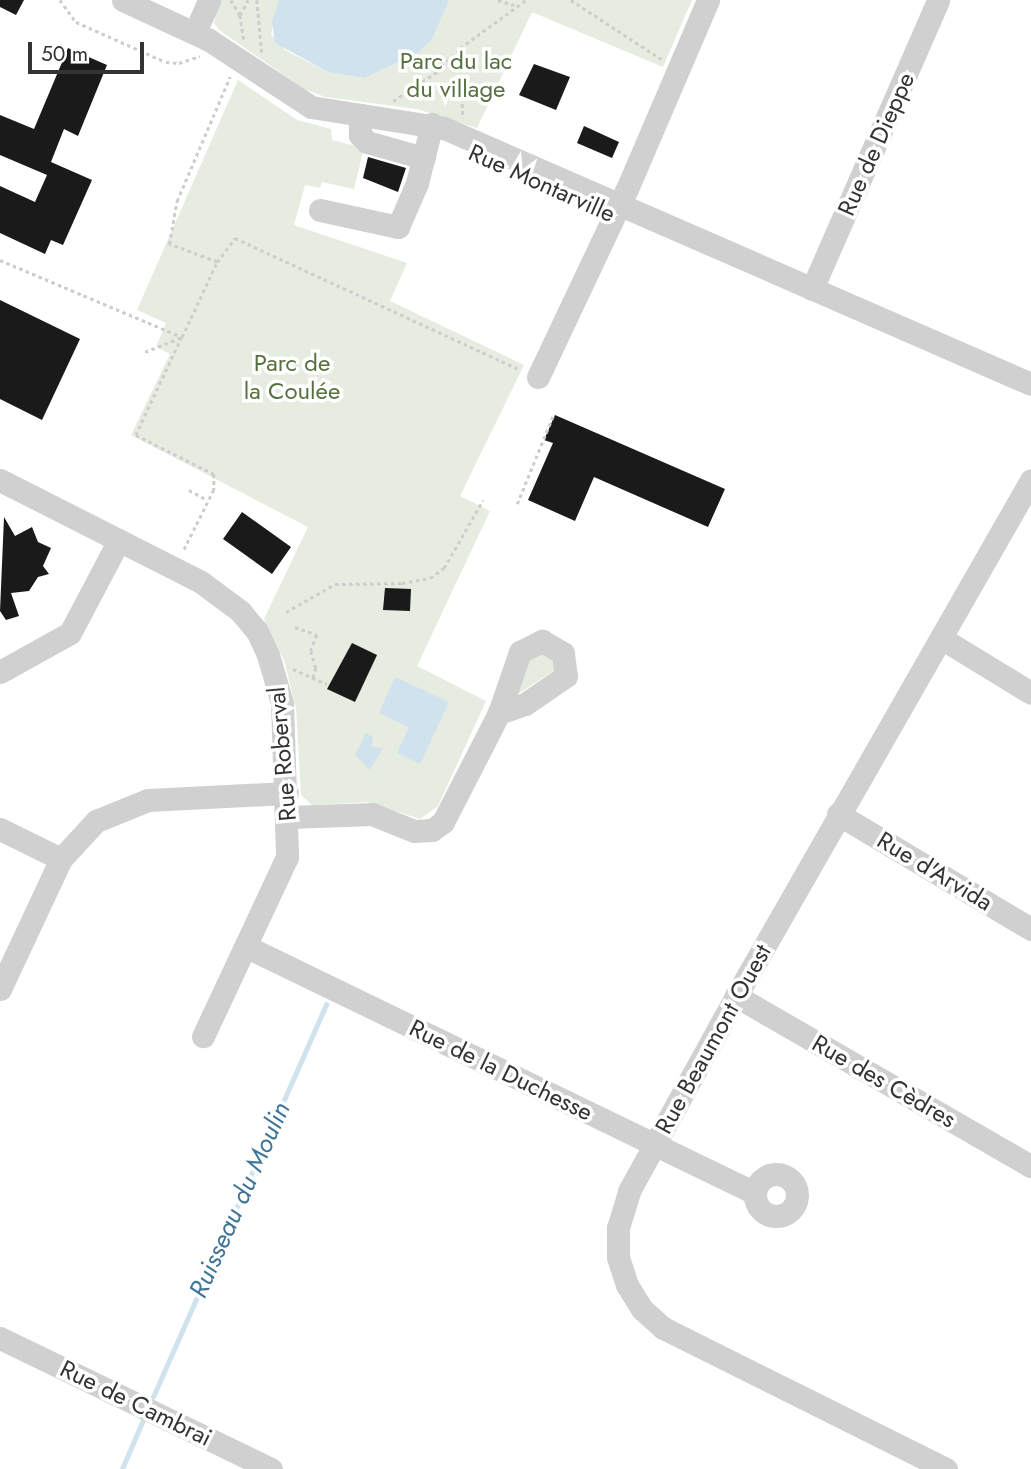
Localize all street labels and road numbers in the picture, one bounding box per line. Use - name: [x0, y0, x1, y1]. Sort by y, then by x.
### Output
- street label: Rue de Dieppe: [832, 68, 920, 220]
- street label: Rue Montarville: [464, 138, 620, 228]
- street label: Rue Roberval: [262, 686, 302, 822]
- street label: Rue d'Arvida: [872, 825, 998, 917]
- street label: Rue Beaumont Ouest: [649, 939, 777, 1139]
- street label: Rue de la Duchesse: [405, 1013, 597, 1127]
- street label: Rue des Cèdres: [807, 1028, 961, 1134]
- street label: Rue de Cambrai: [55, 1354, 217, 1452]

